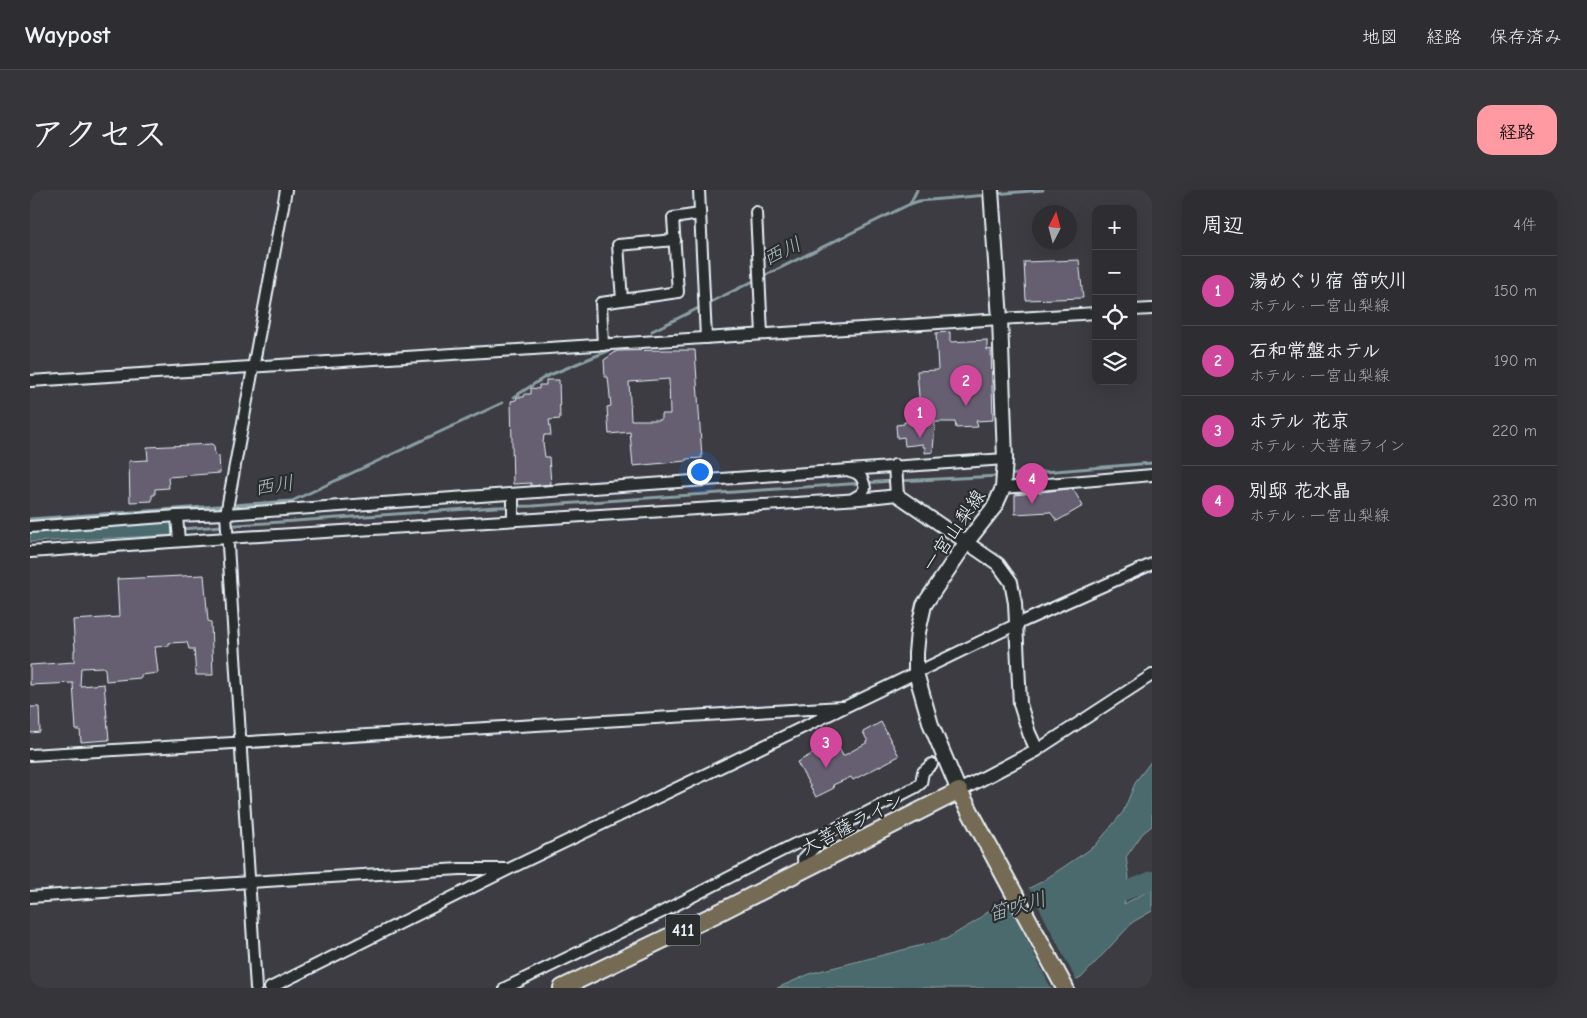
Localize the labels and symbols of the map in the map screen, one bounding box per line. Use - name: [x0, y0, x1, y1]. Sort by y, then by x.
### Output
- north arrow: [1032, 205, 1077, 250]
- water label: 西川: [759, 232, 805, 271]
- pin: 2: [950, 365, 982, 406]
- pin: 1: [904, 397, 936, 438]
- your location: [687, 459, 713, 485]
- pin: 4: [1016, 463, 1048, 504]
- water label: 西川: [253, 471, 296, 500]
- street label: 一宮山梨線: [918, 485, 990, 576]
- pin: 3: [810, 727, 842, 768]
- street label: 大菩薩ライン: [797, 788, 908, 859]
- water label: 笛吹川: [985, 887, 1049, 926]
- road number: 411: [666, 914, 700, 946]

